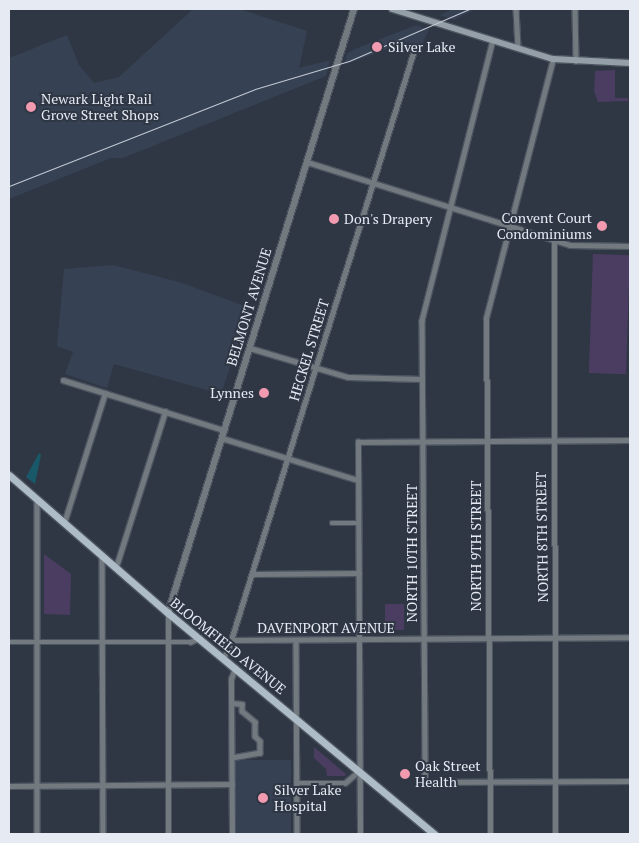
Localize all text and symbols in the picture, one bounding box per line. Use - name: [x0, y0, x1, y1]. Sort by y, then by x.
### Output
- place label: Silver Lake: [388, 39, 455, 55]
- marker: Silver Lake: [370, 40, 384, 54]
- place label: Newark Light Rail Grove Street Shops: [41, 91, 159, 124]
- marker: Newark Light Rail Grove Street Shops: [25, 101, 37, 113]
- place label: Convent Court Condominiums: [497, 210, 592, 242]
- place label: Don's Drapery: [344, 211, 432, 227]
- marker: Don's Drapery: [328, 213, 340, 225]
- marker: Convent Court Condominiums: [596, 220, 608, 232]
- street label: BELMONT AVENUE: [223, 246, 275, 368]
- street label: HECKEL STREET: [286, 297, 332, 403]
- place label: Lynnes: [210, 385, 254, 401]
- marker: Lynnes: [258, 387, 270, 399]
- street label: NORTH 8TH STREET: [532, 471, 552, 603]
- street label: NORTH 9TH STREET: [468, 481, 484, 611]
- street label: NORTH 10TH STREET: [404, 484, 420, 622]
- street label: BLOOMFIELD AVENUE: [167, 594, 289, 698]
- street label: DAVENPORT AVENUE: [257, 620, 395, 636]
- place label: Oak Street Health: [415, 758, 480, 790]
- marker: Oak Street Health: [399, 768, 411, 780]
- place label: Silver Lake Hospital: [274, 782, 341, 814]
- marker: Silver Lake Hospital: [256, 791, 270, 805]

